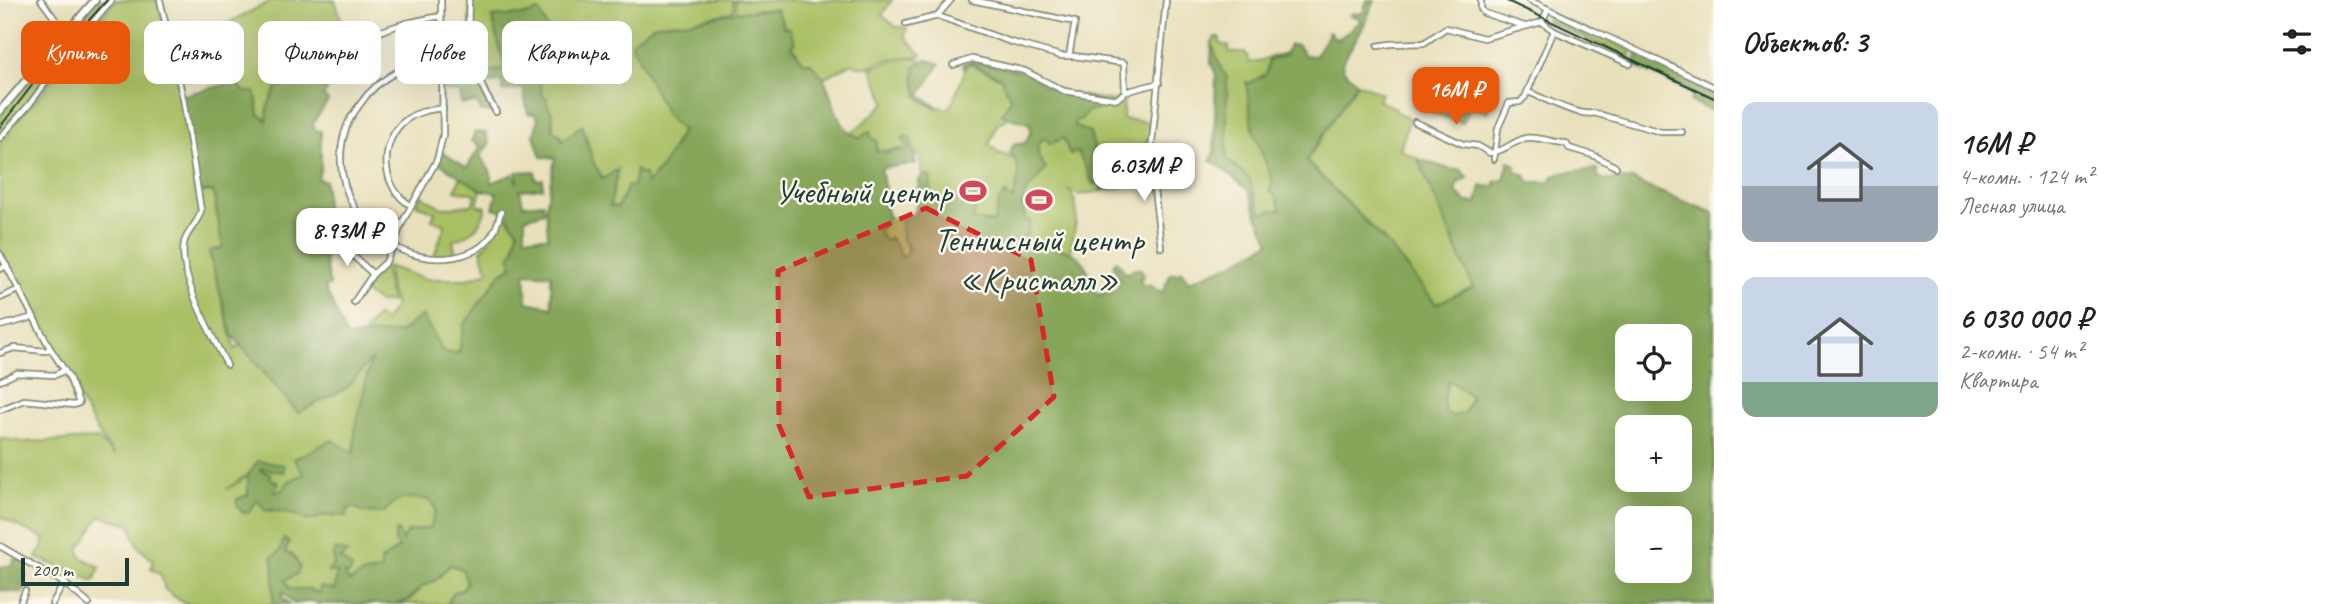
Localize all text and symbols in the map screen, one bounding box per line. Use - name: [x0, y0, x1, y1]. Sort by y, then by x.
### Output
- chip: Купить: [21, 21, 130, 84]
- chip: Снять: [144, 21, 244, 84]
- chip: Фильтры: [258, 21, 381, 84]
- chip: Новое: [395, 21, 488, 84]
- chip: Квартира: [502, 21, 632, 84]
- text: Объектов: 3: [1742, 23, 1867, 61]
- icon: filters: [2278, 23, 2316, 61]
- pin: 16M ₽: [1407, 68, 1505, 127]
- text: 16M ₽: [1428, 75, 1484, 104]
- text: 16M ₽: [1959, 124, 2031, 162]
- icon: home: [1798, 130, 1882, 214]
- pin: 6.03M ₽: [1079, 144, 1209, 203]
- text: 6.03M ₽: [1109, 151, 1179, 180]
- text: 4-комн. · 124 m²: [1959, 162, 2093, 191]
- place label: Учебный центр: [775, 169, 954, 214]
- sports icon: Учебный центр: [958, 176, 988, 206]
- sports icon: Теннисный центр «Кристалл»: [1024, 185, 1054, 215]
- text: Лесная улица: [1959, 191, 2064, 220]
- pin: 8.93M ₽: [282, 208, 412, 268]
- text: 8.93M ₽: [312, 216, 382, 245]
- place label: Теннисный центр «Кристалл»: [934, 217, 1145, 302]
- text: 6 030 000 ₽: [1959, 299, 2091, 337]
- icon: home: [1798, 305, 1882, 389]
- map controls: [1615, 324, 1692, 583]
- button: locate: [1615, 324, 1692, 401]
- text: 2-комн. · 54 m²: [1959, 337, 2083, 366]
- text: Квартира: [1959, 366, 2037, 395]
- button: +: [1615, 415, 1692, 492]
- button: −: [1615, 506, 1692, 583]
- scale bar: [21, 555, 130, 587]
- text: 200 m: [32, 558, 73, 582]

